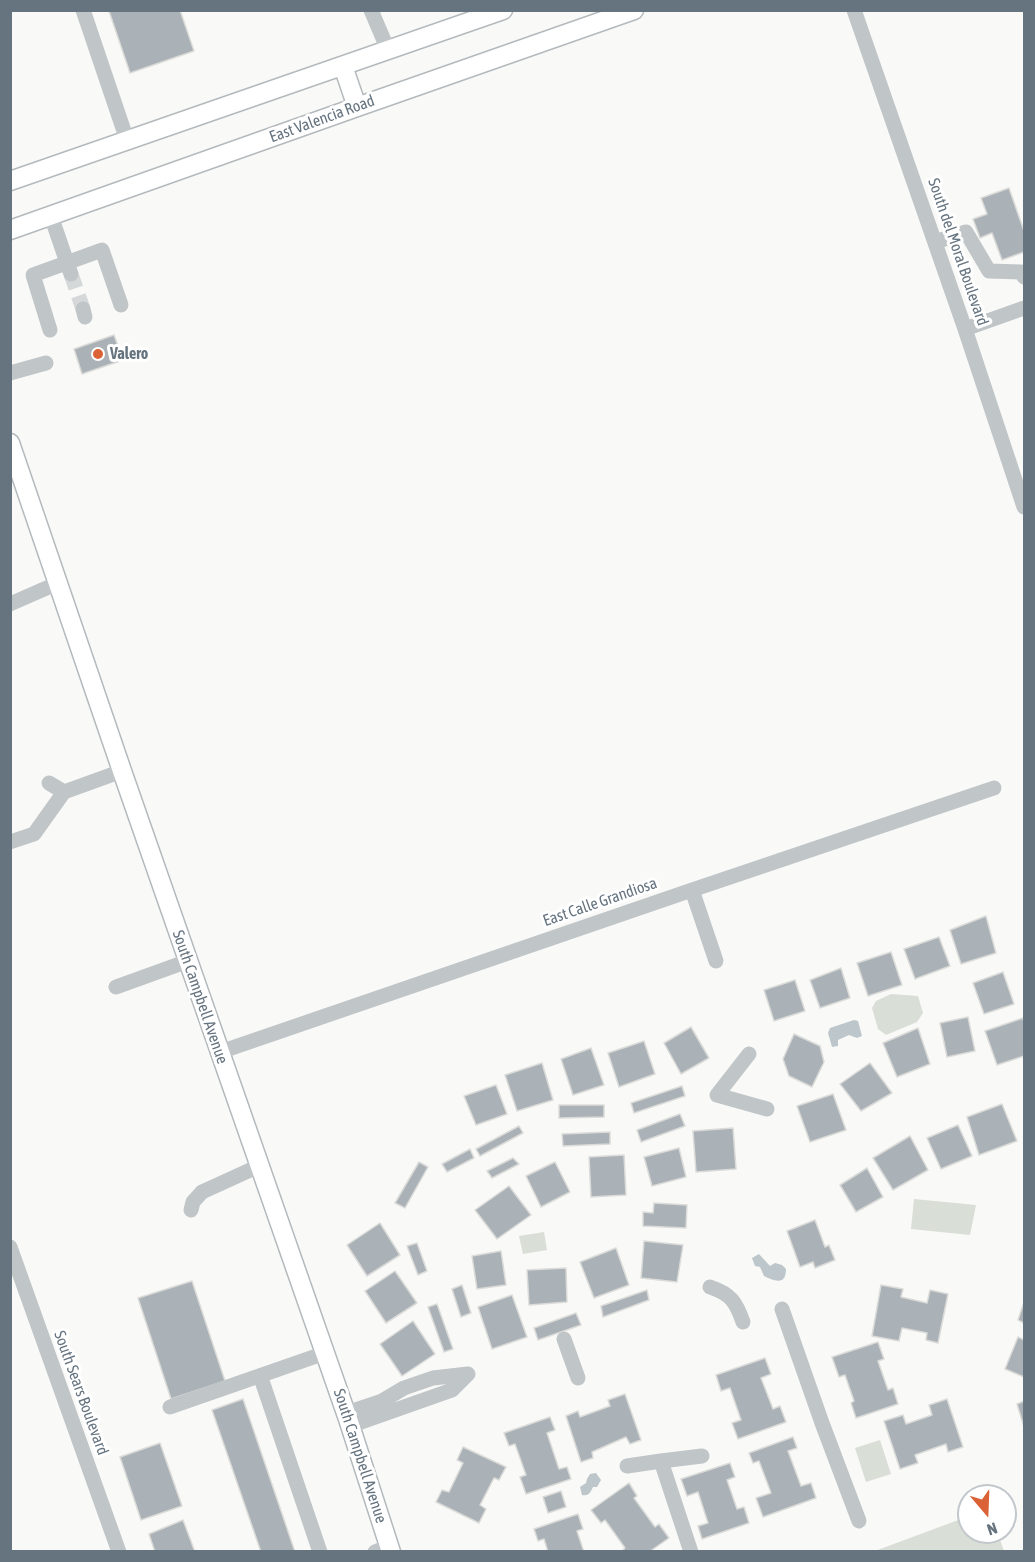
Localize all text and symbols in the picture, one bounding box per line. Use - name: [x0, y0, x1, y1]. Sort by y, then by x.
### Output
- street label: East Valencia Road: [267, 91, 377, 147]
- street label: South del Moral Boulevard: [924, 176, 992, 328]
- place label: Valero: [110, 344, 148, 364]
- marker: Valero: [91, 347, 105, 361]
- street label: East Calle Grandiosa: [541, 874, 659, 930]
- street label: South Campbell Avenue: [168, 928, 232, 1066]
- street label: South Sears Boulevard: [50, 1328, 112, 1458]
- street label: South Campbell Avenue: [329, 1386, 391, 1526]
- north arrow: [957, 1484, 1017, 1544]
- text: N: [985, 1519, 1000, 1539]

